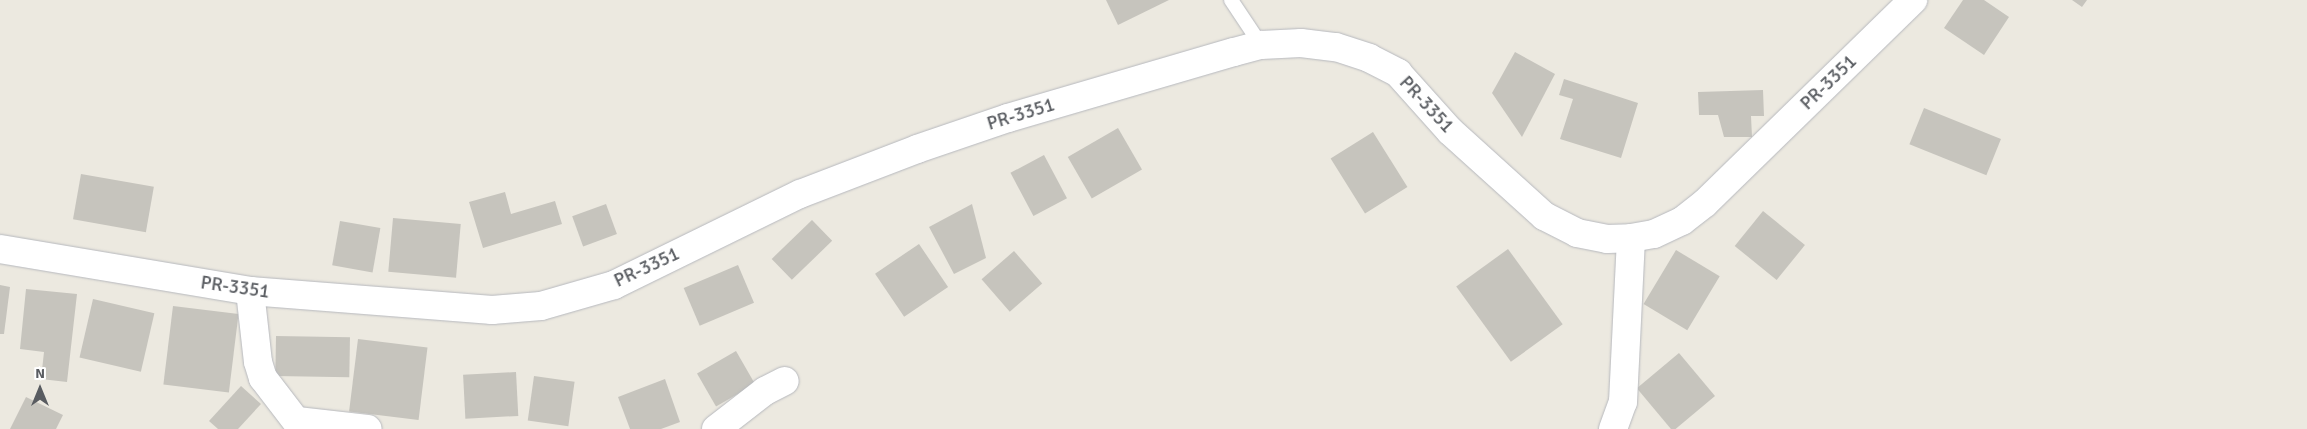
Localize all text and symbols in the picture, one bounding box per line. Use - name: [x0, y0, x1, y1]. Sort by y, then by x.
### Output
- street label: PR-3351: [1796, 51, 1862, 115]
- street label: PR-3351: [1394, 72, 1458, 138]
- street label: PR-3351: [984, 94, 1058, 136]
- street label: PR-3351: [611, 243, 683, 293]
- street label: PR-3351: [199, 272, 271, 304]
- north arrow: [15, 364, 65, 414]
- text: N: [35, 365, 45, 382]

